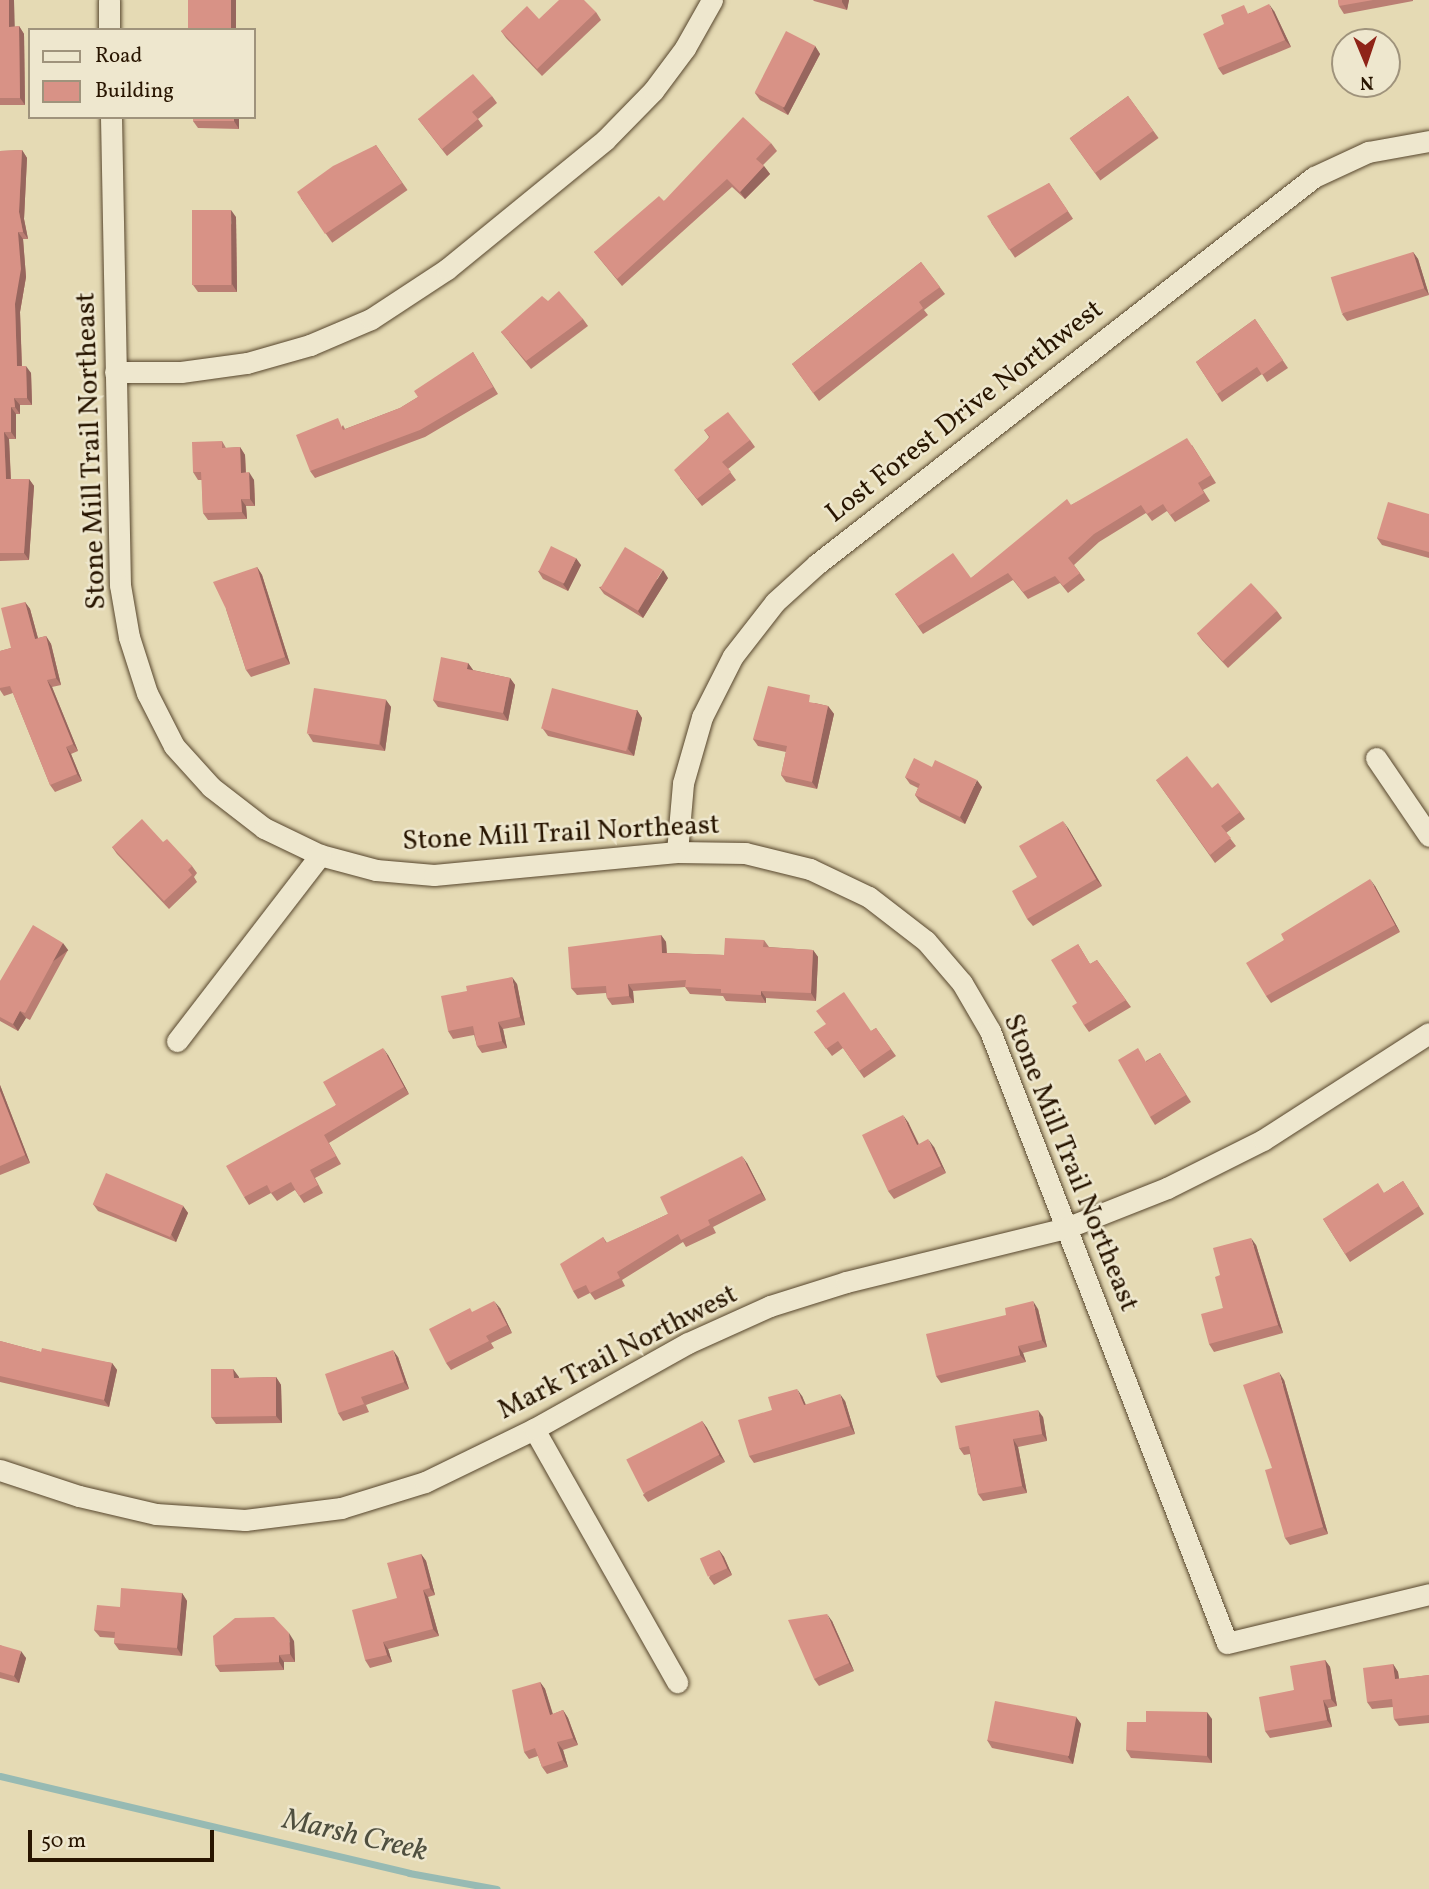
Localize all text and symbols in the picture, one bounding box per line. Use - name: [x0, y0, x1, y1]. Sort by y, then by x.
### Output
- legend: [28, 28, 256, 119]
- north arrow: [1331, 28, 1401, 98]
- text: Road: [95, 42, 142, 71]
- text: N: [1359, 69, 1374, 95]
- text: Building: [95, 77, 174, 106]
- street label: Stone Mill Trail Northeast: [70, 291, 114, 611]
- street label: Lost Forest Drive Northwest: [820, 293, 1110, 531]
- street label: Stone Mill Trail Northeast: [401, 809, 721, 859]
- street label: Stone Mill Trail Northeast: [995, 1009, 1145, 1317]
- street label: Mark Trail Northwest: [492, 1278, 744, 1428]
- water label: Marsh Creek: [279, 1802, 431, 1870]
- scale bar: [32, 1815, 217, 1859]
- text: 50 m: [41, 1827, 86, 1856]

